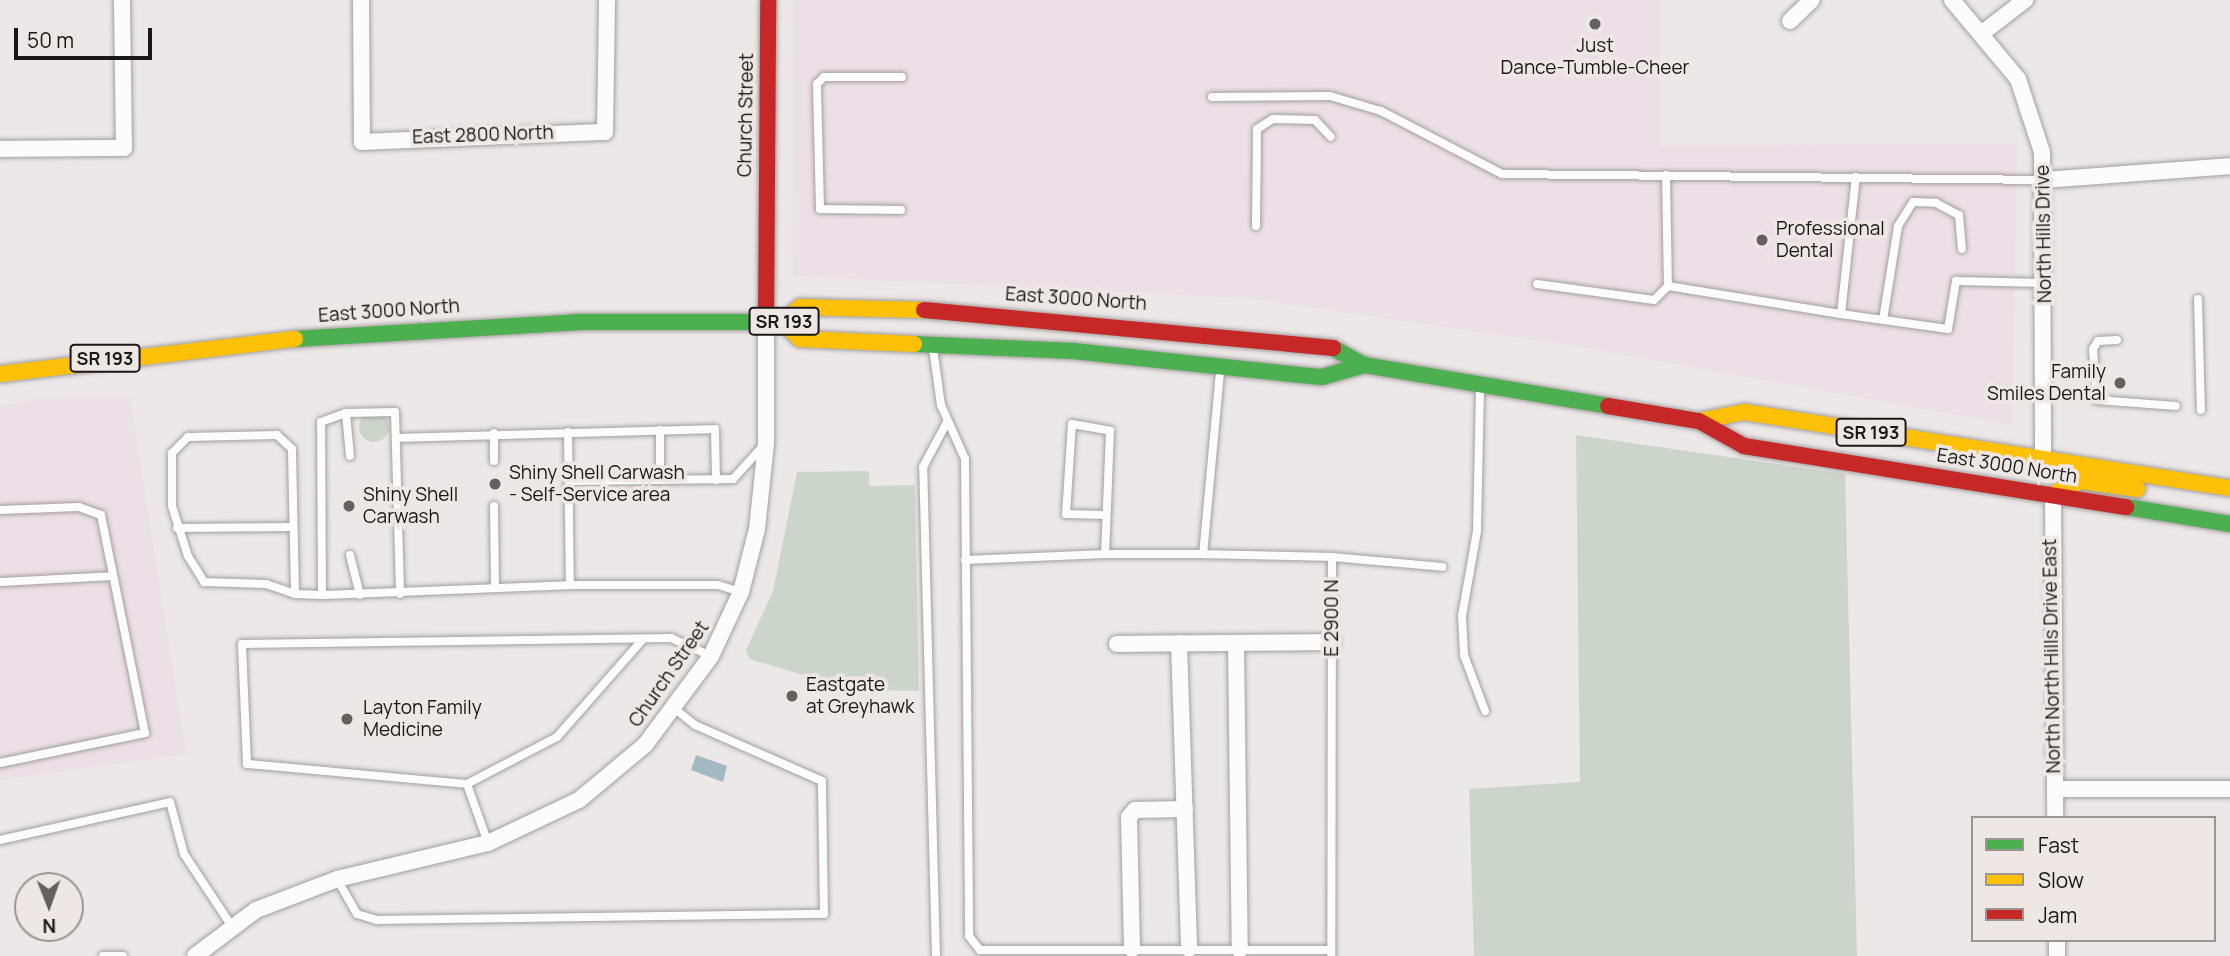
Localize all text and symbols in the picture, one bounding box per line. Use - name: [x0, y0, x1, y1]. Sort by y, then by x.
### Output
- scale bar: [18, 14, 156, 58]
- marker: Just Dance-Tumble-Cheer: [1587, 16, 1603, 32]
- text: 50 m: [27, 26, 74, 54]
- place label: Just Dance-Tumble-Cheer: [1501, 35, 1689, 79]
- street label: Church Street: [734, 53, 758, 177]
- street label: East 2800 North: [412, 121, 554, 149]
- street label: North Hills Drive: [2031, 165, 2057, 303]
- place label: Professional Dental: [1776, 218, 1885, 262]
- marker: Professional Dental: [1754, 232, 1770, 248]
- street label: East 3000 North: [1004, 283, 1148, 315]
- street label: East 3000 North: [317, 295, 461, 327]
- road number: SR 193: [747, 306, 821, 335]
- road number: SR 193: [68, 344, 142, 372]
- place label: Family Smiles Dental: [1987, 361, 2106, 405]
- marker: Family Smiles Dental: [2112, 375, 2128, 391]
- road number: SR 193: [1834, 418, 1908, 446]
- street label: East 3000 North: [1935, 444, 2079, 488]
- place label: Shiny Shell Carwash - Self-Service area: [509, 462, 685, 506]
- marker: Shiny Shell Carwash - Self-Service area: [487, 476, 503, 492]
- place label: Shiny Shell Carwash: [363, 484, 458, 528]
- marker: Shiny Shell Carwash: [341, 498, 357, 514]
- street label: North North Hills Drive East: [2039, 538, 2065, 774]
- street label: E 2900 N: [1321, 579, 1343, 657]
- street label: Church Street: [624, 617, 714, 731]
- place label: Eastgate at Greyhawk: [806, 674, 914, 718]
- marker: Eastgate at Greyhawk: [784, 688, 800, 704]
- place label: Layton Family Medicine: [363, 697, 482, 741]
- marker: Layton Family Medicine: [337, 709, 357, 729]
- legend: [1971, 816, 2216, 942]
- text: Fast: [2038, 831, 2079, 859]
- text: Slow: [2038, 866, 2084, 894]
- north arrow: [14, 872, 84, 942]
- text: Jam: [2038, 901, 2077, 929]
- text: N: [42, 913, 56, 939]

